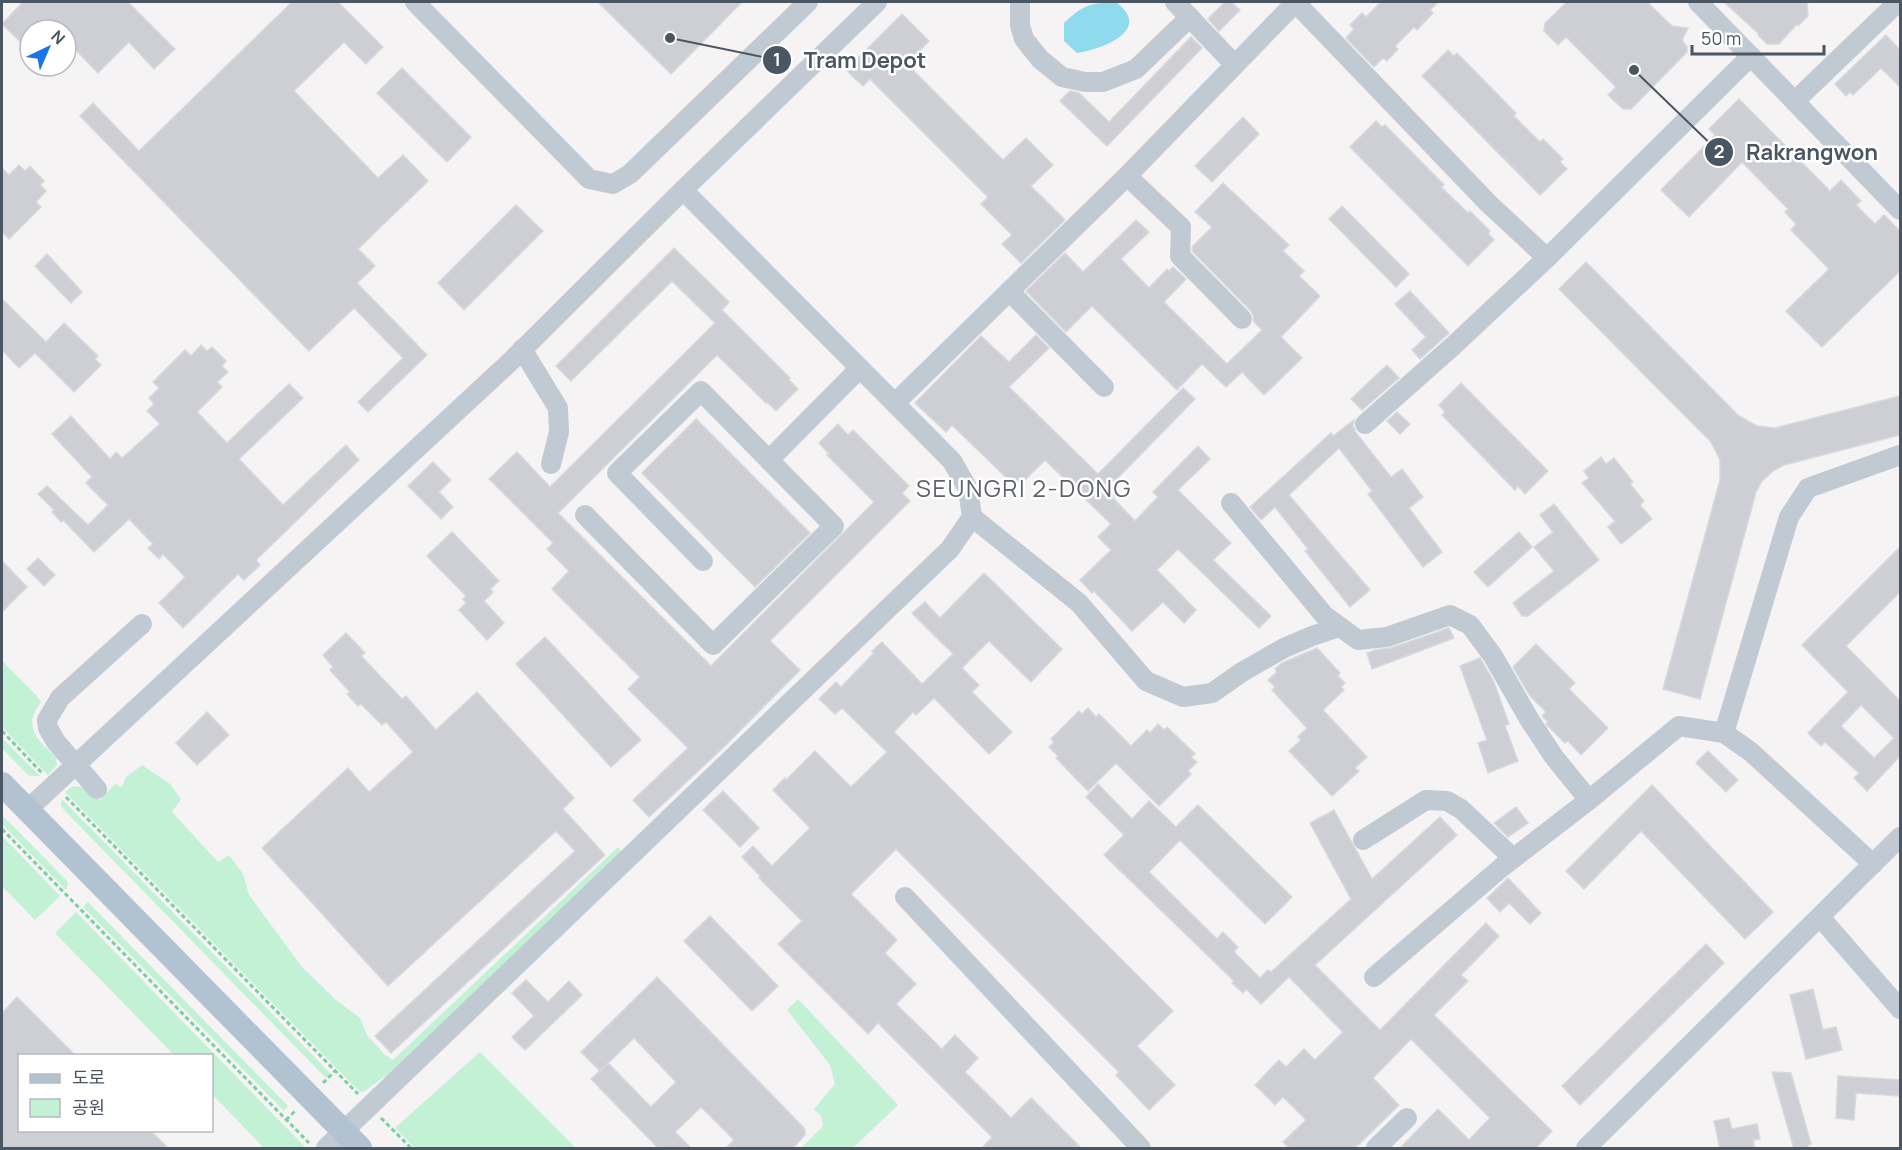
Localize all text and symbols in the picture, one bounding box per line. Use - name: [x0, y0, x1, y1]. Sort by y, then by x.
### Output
- north arrow: [18, 18, 78, 78]
- scale bar: [1692, 18, 1824, 56]
- text: N: [47, 25, 70, 49]
- text: 50 m: [1701, 26, 1741, 50]
- callout: Tram Depot: [762, 40, 938, 80]
- text: Tram Depot: [804, 45, 926, 75]
- text: 1: [773, 47, 781, 71]
- callout: Rakrangwon: [1704, 132, 1890, 172]
- text: Rakrangwon: [1746, 137, 1878, 167]
- text: 2: [1714, 139, 1724, 163]
- district label: SEUNGRI 2-DONG: [916, 471, 1132, 504]
- legend: [18, 1054, 213, 1132]
- text: 도로: [72, 1065, 105, 1089]
- text: 공원: [72, 1095, 105, 1119]

